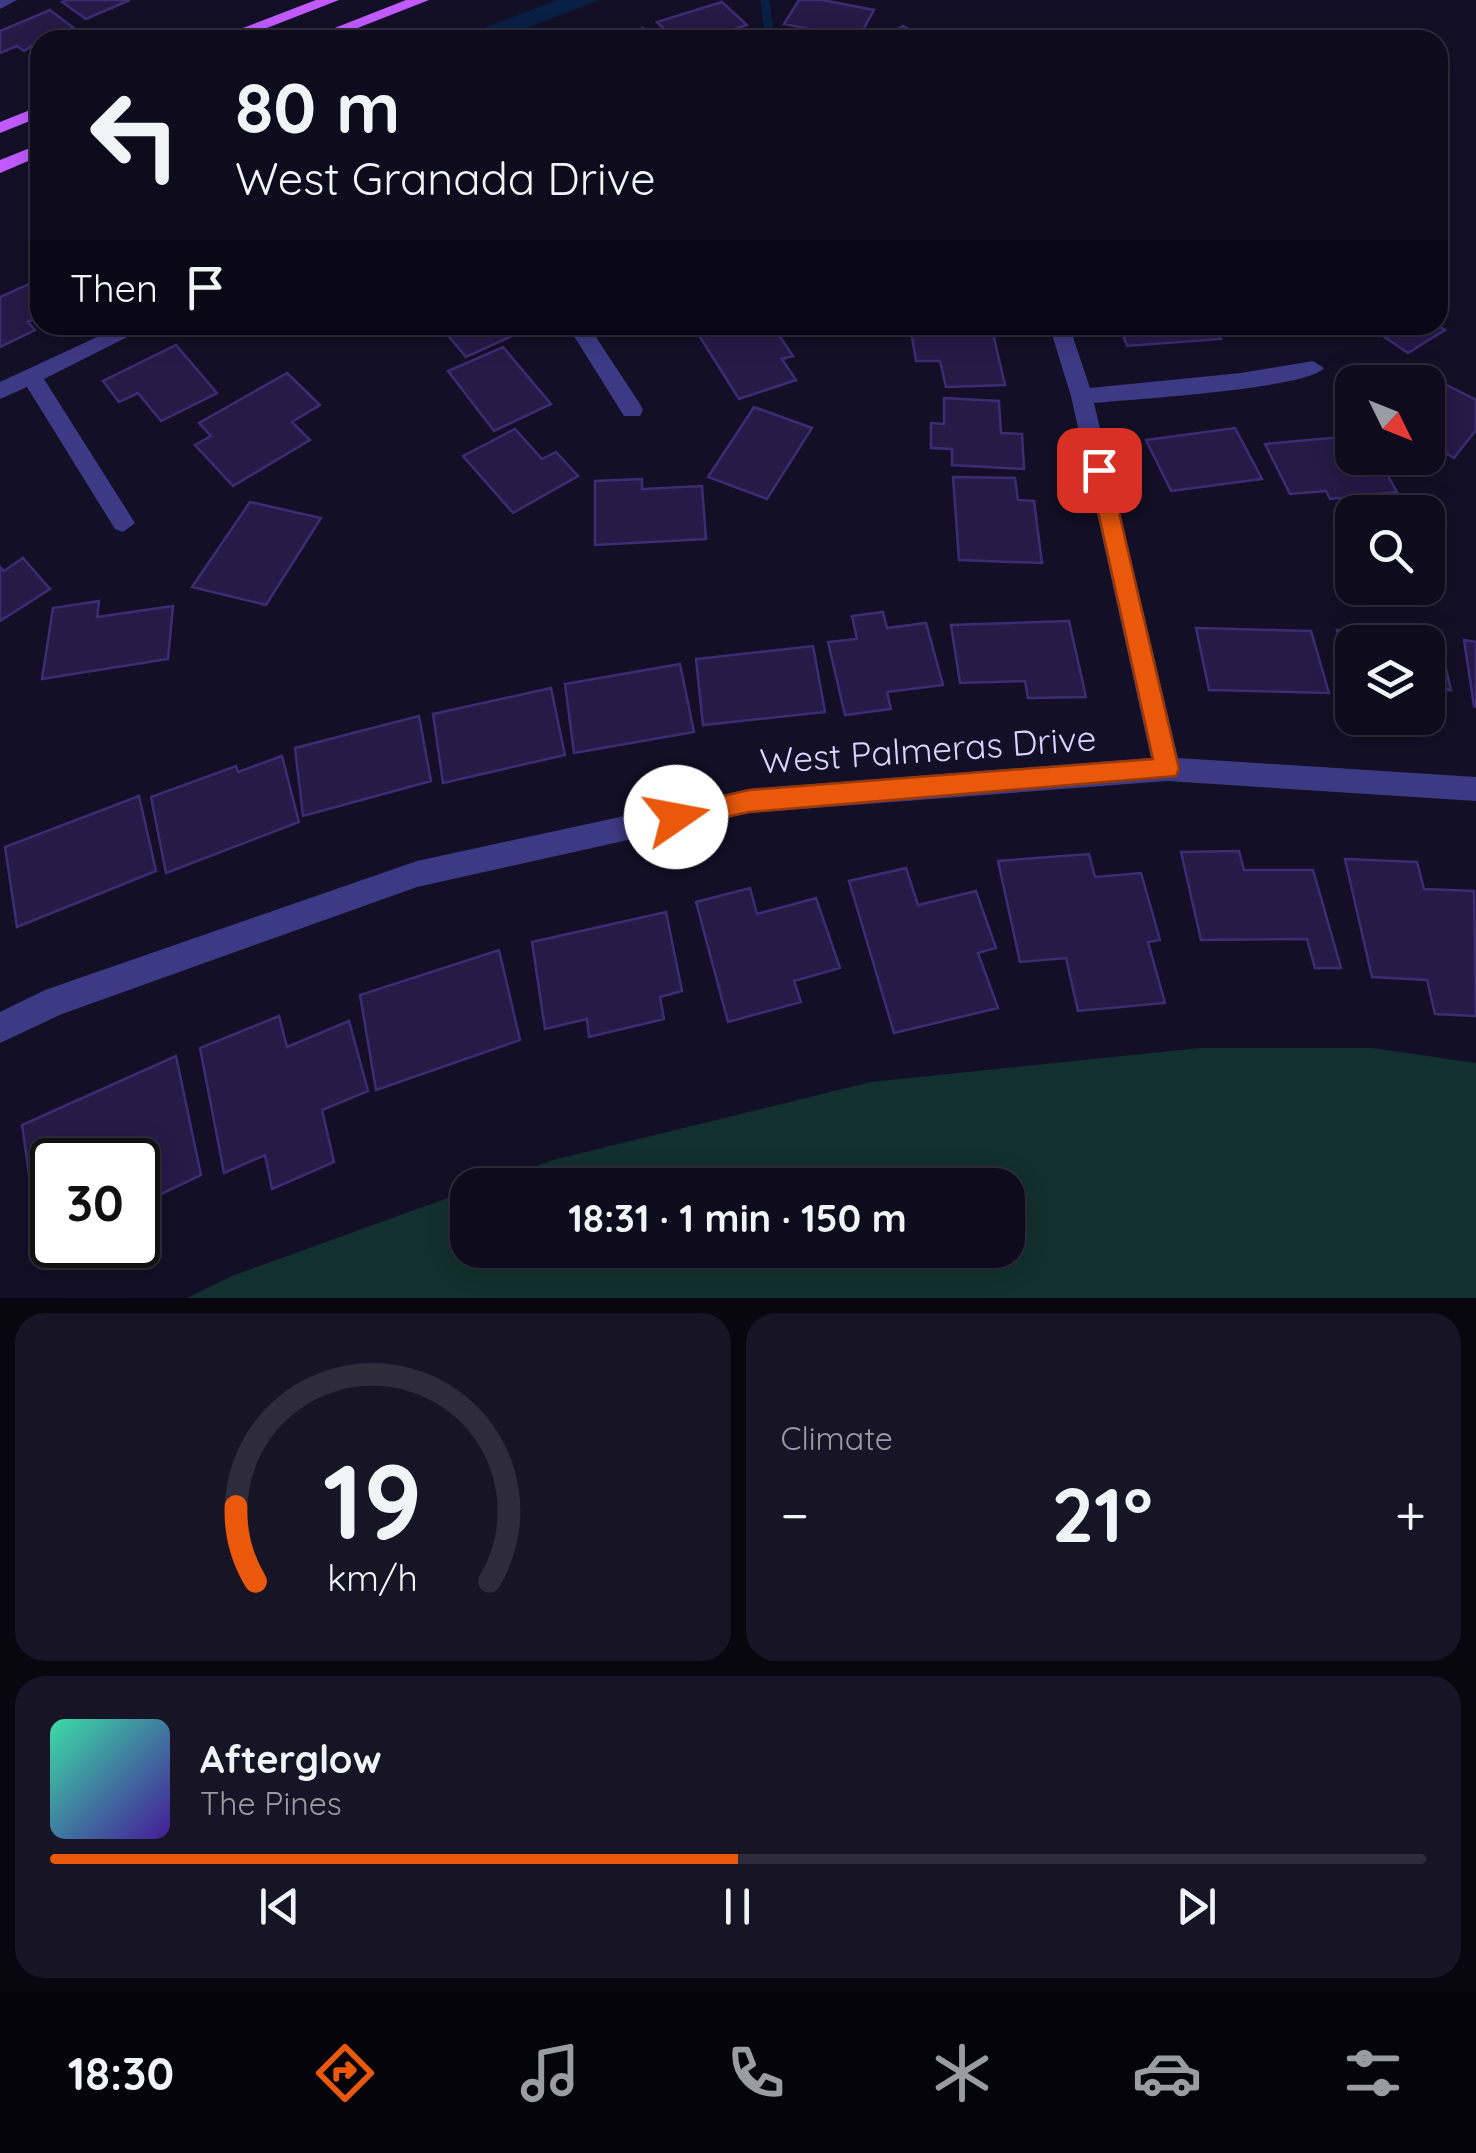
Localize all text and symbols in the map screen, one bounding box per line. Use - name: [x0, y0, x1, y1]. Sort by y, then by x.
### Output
- text: 80 m: [235, 63, 400, 151]
- icon: left: [70, 70, 200, 200]
- text: West Granada Drive: [235, 150, 656, 206]
- icon: arrive: [178, 260, 233, 315]
- text: Then: [70, 264, 158, 312]
- north arrow: [1335, 365, 1445, 475]
- map controls: [1335, 365, 1445, 735]
- pin: [1057, 428, 1142, 513]
- icon: arrive: [1072, 443, 1127, 498]
- button: search: [1335, 495, 1445, 605]
- button: layers: [1335, 625, 1445, 735]
- street label: West Palmeras Drive: [758, 715, 1098, 783]
- position arrow: [624, 765, 728, 869]
- speed limit sign: 30: [30, 1138, 160, 1268]
- text: 18:31 · 1 min · 150 m: [568, 1194, 907, 1242]
- text: Climate: [781, 1418, 893, 1458]
- text: 19: [323, 1435, 423, 1565]
- text: 21°: [1051, 1467, 1153, 1561]
- text: −: [781, 1480, 809, 1549]
- text: +: [1395, 1480, 1426, 1549]
- text: km/h: [327, 1555, 418, 1600]
- text: Afterglow: [200, 1735, 382, 1783]
- text: The Pines: [200, 1783, 342, 1823]
- icon: previous: [252, 1879, 307, 1934]
- icon: pause: [710, 1879, 765, 1934]
- icon: next: [1169, 1879, 1224, 1934]
- icon: directions: [310, 2038, 380, 2108]
- icon: music: [515, 2038, 585, 2108]
- icon: phone: [721, 2038, 791, 2108]
- icon: climate: [927, 2038, 997, 2108]
- icon: car: [1132, 2038, 1202, 2108]
- icon: filters: [1338, 2038, 1408, 2108]
- text: 18:30: [68, 2045, 174, 2101]

